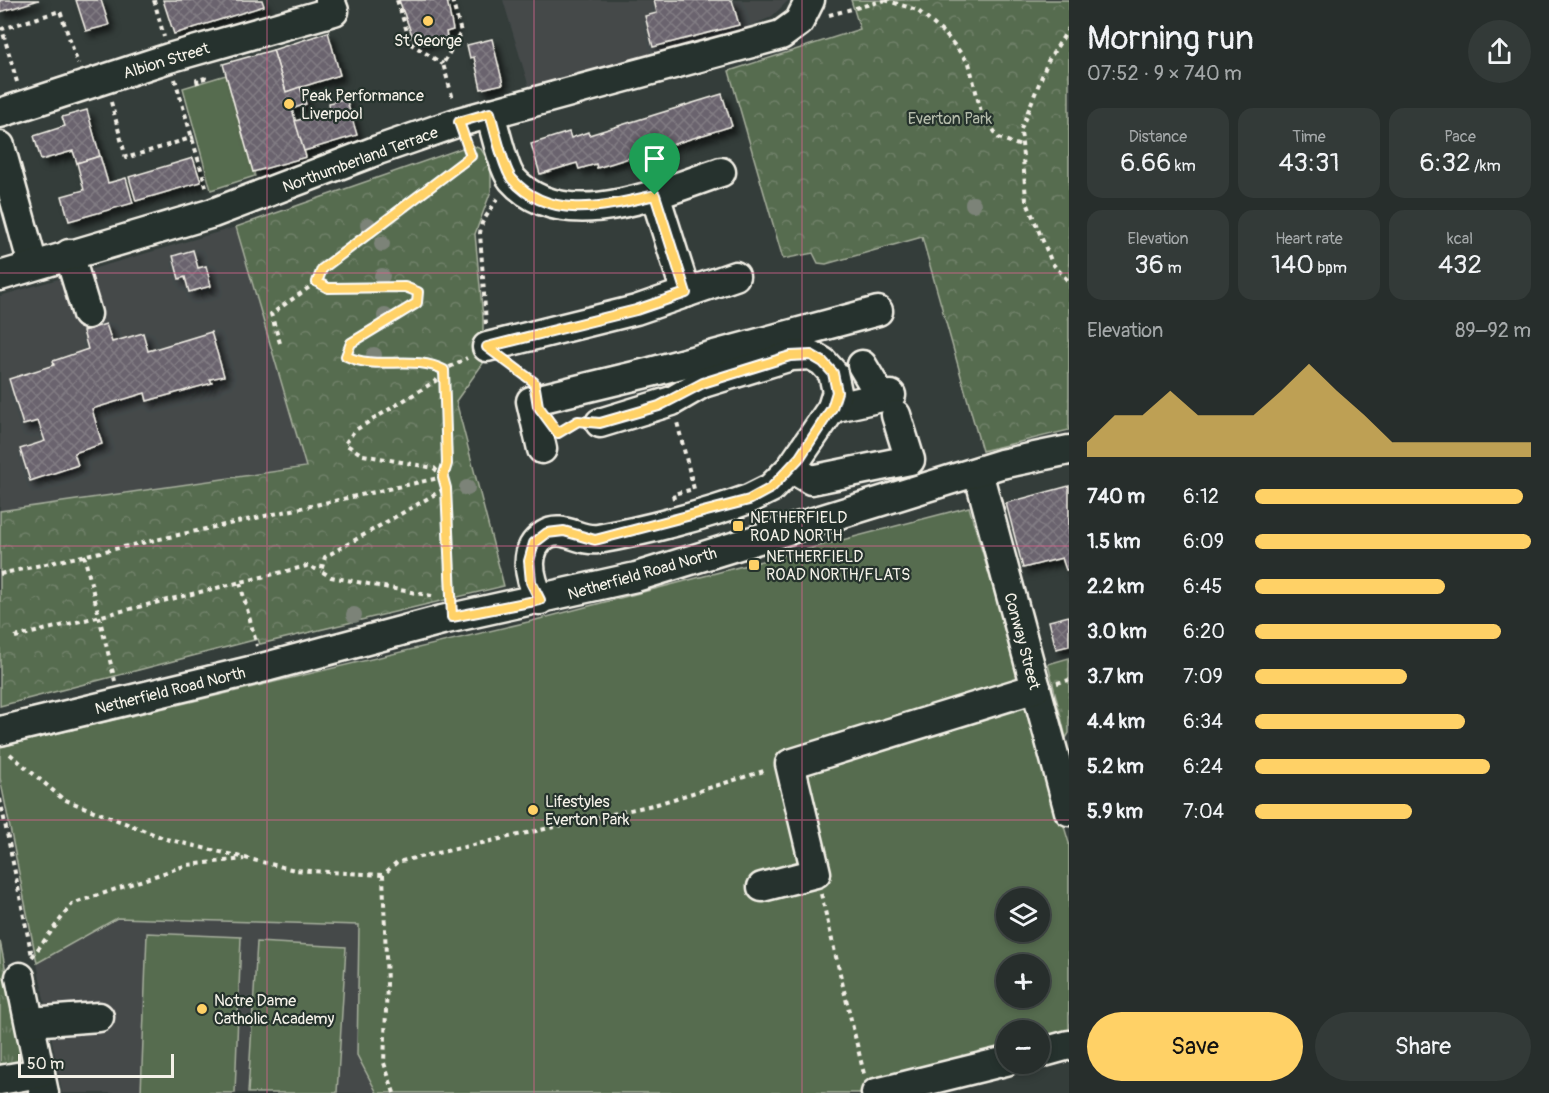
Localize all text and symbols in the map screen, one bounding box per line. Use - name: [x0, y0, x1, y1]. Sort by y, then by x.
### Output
- marker: St George: [421, 14, 435, 28]
- text: Morning run: [1087, 18, 1254, 59]
- button: share: [1468, 20, 1531, 83]
- place label: St George: [394, 31, 462, 51]
- street label: Albion Street: [121, 38, 212, 84]
- text: 07:52 · 9 × 740 m: [1087, 61, 1242, 86]
- place label: Peak Performance Liverpool: [301, 86, 424, 124]
- marker: Peak Performance Liverpool: [282, 97, 296, 111]
- park label: Everton Park: [908, 109, 993, 129]
- street label: Northumberland Terrace: [280, 122, 441, 197]
- text: Distance: [1129, 127, 1187, 147]
- text: Time: [1292, 127, 1326, 147]
- text: Pace: [1444, 127, 1476, 147]
- pin: [629, 133, 680, 195]
- icon: arrive: [638, 142, 671, 175]
- text: 6.66: [1120, 147, 1171, 179]
- text: 43:31: [1278, 147, 1340, 179]
- text: 6:32: [1419, 147, 1471, 179]
- text: km: [1171, 156, 1196, 176]
- text: /km: [1471, 156, 1501, 176]
- text: Elevation: [1128, 229, 1188, 249]
- text: Heart rate: [1275, 229, 1343, 249]
- text: kcal: [1447, 229, 1473, 249]
- text: 36: [1134, 249, 1164, 281]
- text: 140: [1271, 249, 1314, 281]
- text: 432: [1438, 249, 1482, 281]
- text: m: [1164, 258, 1182, 278]
- text: bpm: [1314, 258, 1347, 278]
- text: Elevation: [1087, 318, 1163, 343]
- text: 89–92 m: [1455, 318, 1531, 343]
- text: 740 m: [1087, 484, 1145, 509]
- text: 6:12: [1183, 484, 1219, 509]
- place label: NETHERFIELD ROAD NORTH: [750, 508, 847, 546]
- marker: NETHERFIELD ROAD NORTH: [731, 519, 745, 533]
- text: 1.5 km: [1087, 529, 1140, 554]
- text: 6:09: [1183, 529, 1224, 554]
- street label: Netherfield Road North: [565, 543, 719, 605]
- place label: NETHERFIELD ROAD NORTH/FLATS: [766, 547, 910, 585]
- marker: NETHERFIELD ROAD NORTH/FLATS: [747, 558, 761, 572]
- text: 2.2 km: [1087, 574, 1144, 599]
- text: 6:45: [1183, 574, 1222, 599]
- street label: Conway Street: [1000, 591, 1045, 692]
- text: 3.0 km: [1087, 619, 1147, 644]
- text: 6:20: [1183, 619, 1225, 644]
- street label: Netherfield Road North: [93, 663, 248, 719]
- text: 3.7 km: [1087, 664, 1144, 689]
- text: 7:09: [1183, 664, 1223, 689]
- text: 4.4 km: [1087, 709, 1145, 734]
- text: 6:34: [1183, 709, 1223, 734]
- text: 5.2 km: [1087, 754, 1144, 779]
- text: 6:24: [1183, 754, 1223, 779]
- place label: Lifestyles Everton Park: [545, 792, 630, 830]
- text: 5.9 km: [1087, 799, 1143, 824]
- text: 7:04: [1183, 799, 1224, 824]
- marker: Lifestyles Everton Park: [526, 803, 540, 817]
- map controls: [996, 888, 1050, 1074]
- button: layers: [996, 888, 1050, 942]
- button: +: [996, 954, 1050, 1008]
- place label: Notre Dame Catholic Academy: [214, 991, 335, 1029]
- marker: Notre Dame Catholic Academy: [195, 1002, 209, 1016]
- button: Save: [1087, 1012, 1303, 1081]
- button: Share: [1315, 1012, 1531, 1081]
- button: −: [996, 1020, 1050, 1074]
- scale bar: [18, 1051, 174, 1078]
- text: 50 m: [27, 1054, 64, 1074]

